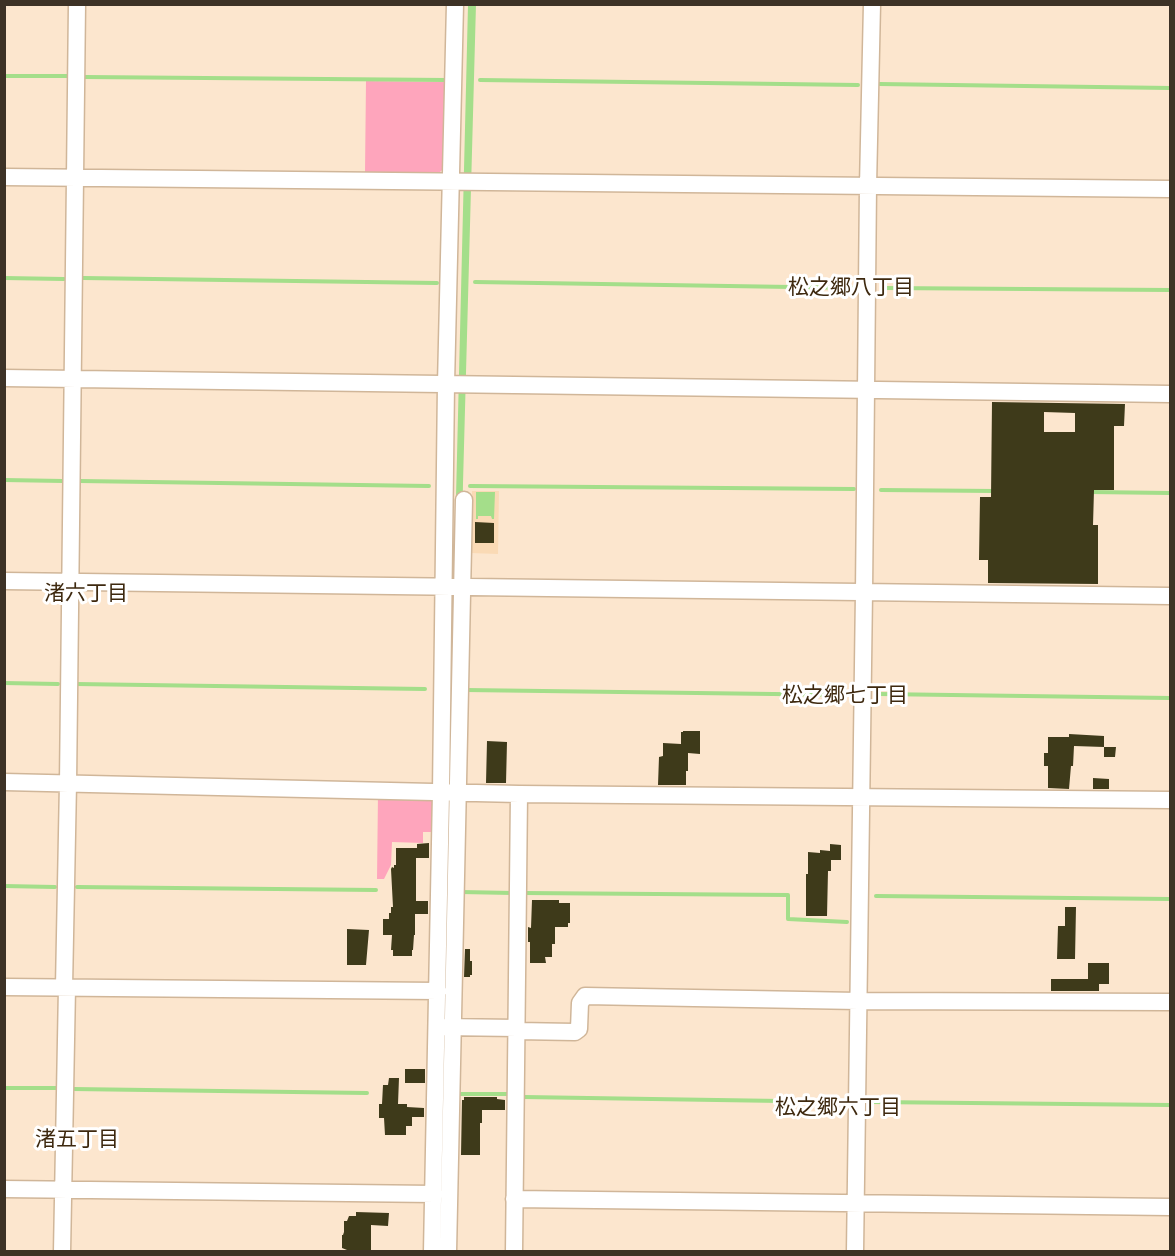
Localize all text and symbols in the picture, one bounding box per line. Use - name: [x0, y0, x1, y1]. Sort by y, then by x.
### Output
- district label: 松之郷八丁目: [788, 275, 914, 301]
- district label: 渚六丁目: [44, 581, 128, 607]
- district label: 松之郷七丁目: [782, 683, 908, 709]
- district label: 松之郷六丁目: [775, 1095, 901, 1121]
- district label: 渚五丁目: [35, 1127, 119, 1153]

